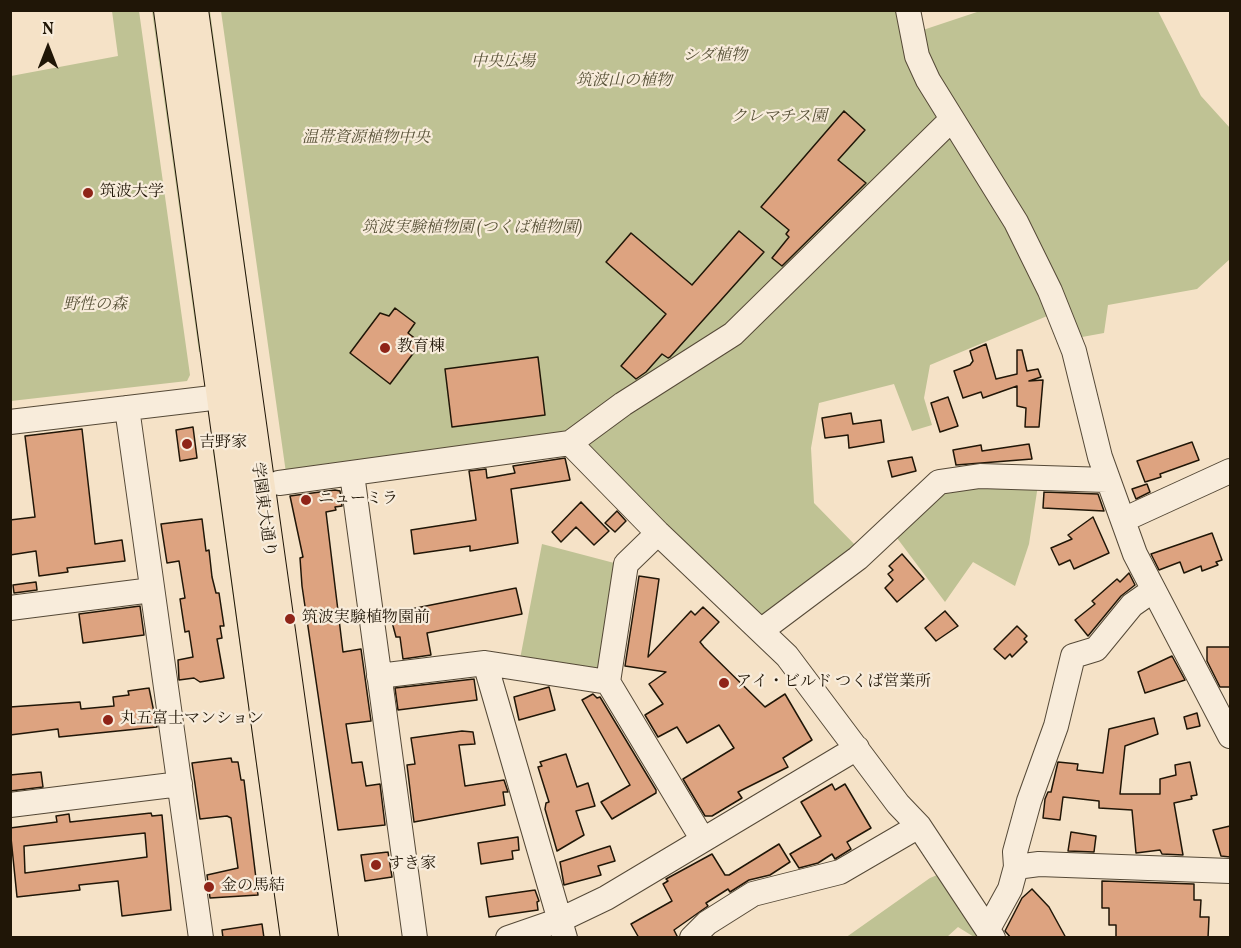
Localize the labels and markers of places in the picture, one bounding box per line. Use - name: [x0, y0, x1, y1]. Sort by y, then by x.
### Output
- place label: 筑波大学: [100, 183, 164, 203]
- marker: 筑波大学: [81, 186, 95, 200]
- place label: 教育棟: [397, 338, 445, 358]
- marker: 教育棟: [378, 341, 392, 355]
- place label: 吉野家: [199, 434, 247, 454]
- marker: 吉野家: [180, 437, 194, 451]
- place label: ニューミラ: [318, 490, 398, 510]
- marker: ニューミラ: [299, 493, 313, 507]
- place label: 筑波実験植物園前: [302, 609, 430, 629]
- marker: 筑波実験植物園前: [283, 612, 297, 626]
- place label: アイ・ビルド つくば営業所: [736, 673, 931, 693]
- marker: アイ・ビルド つくば営業所: [717, 676, 731, 690]
- place label: 丸五富士マンション: [120, 710, 264, 730]
- marker: 丸五富士マンション: [101, 713, 115, 727]
- place label: すき家: [388, 855, 436, 875]
- marker: すき家: [369, 858, 383, 872]
- place label: 金の馬結: [221, 877, 285, 897]
- marker: 金の馬結: [202, 880, 216, 894]

